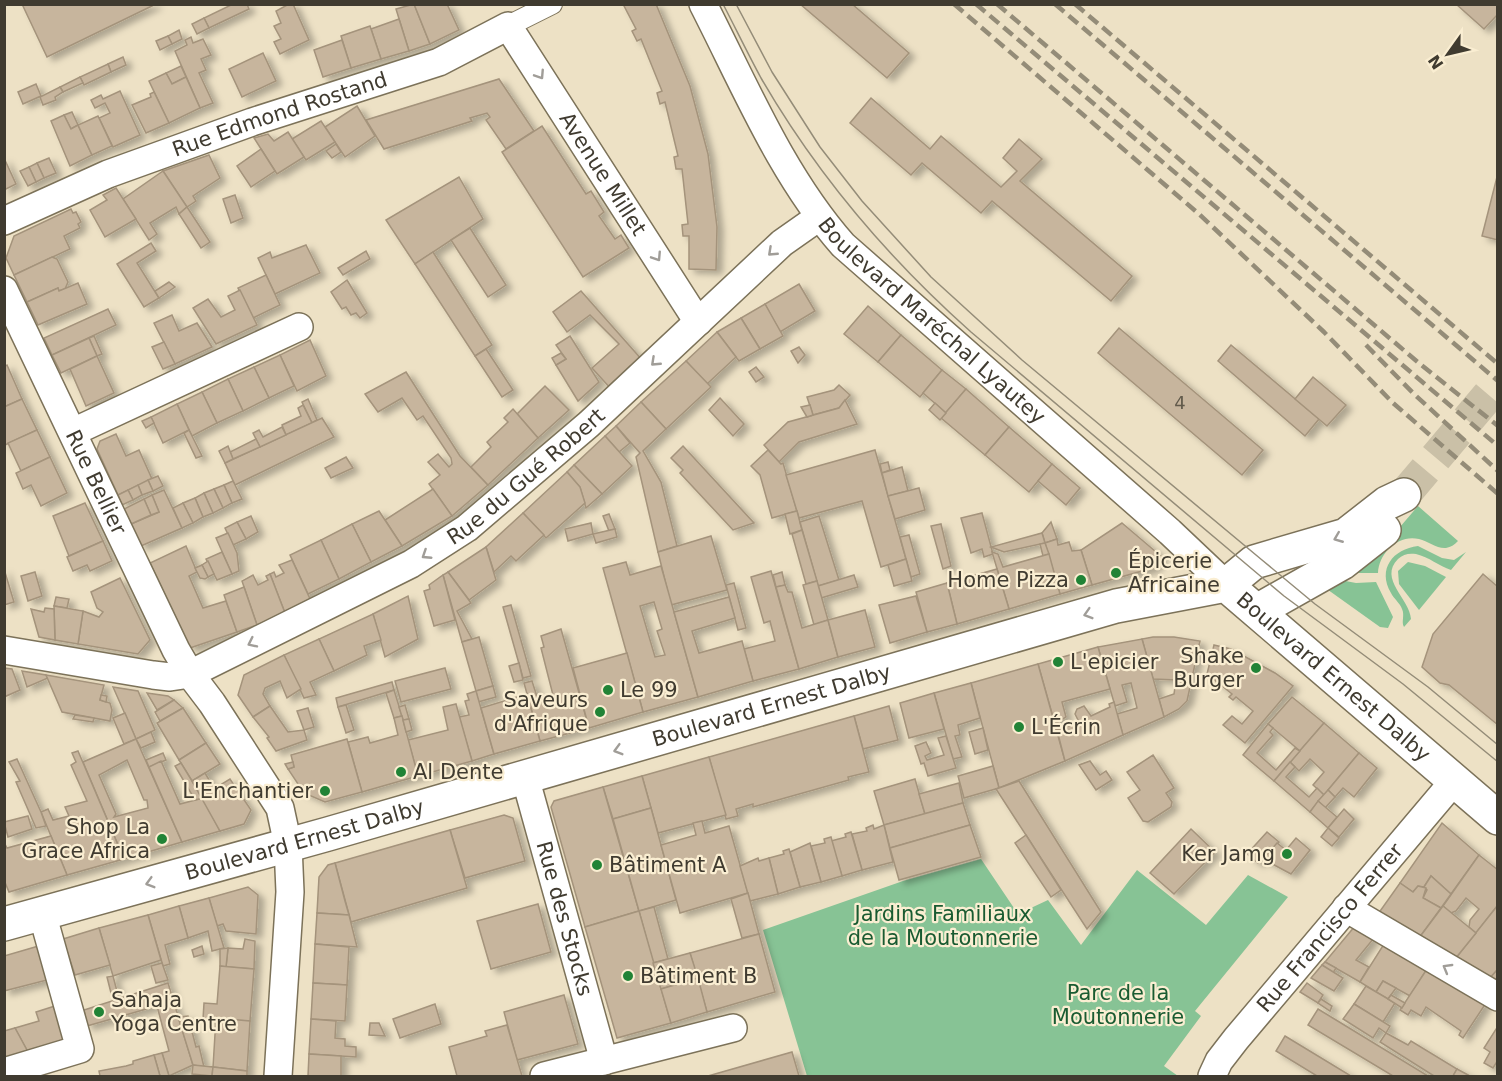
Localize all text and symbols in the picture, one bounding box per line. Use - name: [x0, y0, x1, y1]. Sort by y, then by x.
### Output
- north arrow: [1418, 24, 1478, 84]
- text: N: [1424, 51, 1448, 73]
- street label: Rue Edmond Rostand: [169, 67, 390, 162]
- one-way arrow: [533, 69, 544, 80]
- street label: Avenue Millet: [555, 108, 651, 240]
- street label: Boulevard Maréchal Lyautey: [813, 213, 1050, 429]
- one-way arrow: [768, 245, 779, 256]
- one-way arrow: [649, 251, 661, 261]
- one-way arrow: [652, 355, 663, 366]
- house number: 4: [1174, 392, 1186, 413]
- street label: Rue du Gué Robert: [443, 403, 610, 550]
- street label: Rue Bellier: [61, 426, 131, 539]
- one-way arrow: [1333, 531, 1344, 543]
- one-way arrow: [421, 547, 432, 558]
- place label: Épicerie Africaine: [1128, 548, 1220, 597]
- marker: Épicerie Africaine: [1109, 566, 1123, 580]
- place label: Home Pizza: [947, 568, 1069, 592]
- marker: Home Pizza: [1074, 573, 1088, 587]
- street label: Boulevard Ernest Dalby: [1232, 587, 1435, 767]
- one-way arrow: [1083, 607, 1094, 619]
- one-way arrow: [247, 636, 258, 647]
- place label: Shake Burger: [1173, 644, 1244, 692]
- place label: L'epicier: [1070, 650, 1159, 674]
- marker: L'epicier: [1051, 655, 1065, 669]
- street label: Boulevard Ernest Dalby: [649, 660, 894, 752]
- marker: Shake Burger: [1249, 661, 1263, 675]
- place label: Le 99: [620, 678, 678, 702]
- marker: Le 99: [601, 683, 615, 697]
- place label: Saveurs d'Afrique: [494, 688, 588, 736]
- marker: Saveurs d'Afrique: [593, 705, 607, 719]
- place label: L'Écrin: [1031, 714, 1101, 739]
- marker: L'Écrin: [1012, 720, 1026, 734]
- one-way arrow: [613, 743, 624, 755]
- place label: Al Dente: [413, 760, 503, 784]
- marker: Al Dente: [394, 765, 408, 779]
- place label: L'Enchantier: [182, 779, 313, 803]
- marker: L'Enchantier: [318, 784, 332, 798]
- street label: Boulevard Ernest Dalby: [182, 795, 427, 885]
- place label: Shop La Grace Africa: [21, 815, 150, 863]
- marker: Shop La Grace Africa: [155, 832, 169, 846]
- street label: Rue Francisco Ferrer: [1252, 838, 1408, 1017]
- street label: Rue des Stocks: [531, 839, 597, 999]
- place label: Ker Jamg: [1181, 842, 1275, 866]
- marker: Ker Jamg: [1280, 847, 1294, 861]
- place label: Bâtiment A: [609, 853, 727, 877]
- marker: Bâtiment A: [590, 858, 604, 872]
- one-way arrow: [145, 875, 155, 888]
- park label: Jardins Familiaux de la Moutonnerie: [848, 902, 1038, 950]
- one-way arrow: [1443, 963, 1453, 975]
- place label: Bâtiment B: [640, 964, 757, 988]
- marker: Bâtiment B: [621, 969, 635, 983]
- park label: Parc de la Moutonnerie: [1052, 981, 1184, 1029]
- place label: Sahaja Yoga Centre: [110, 988, 237, 1036]
- marker: Sahaja Yoga Centre: [92, 1005, 106, 1019]

